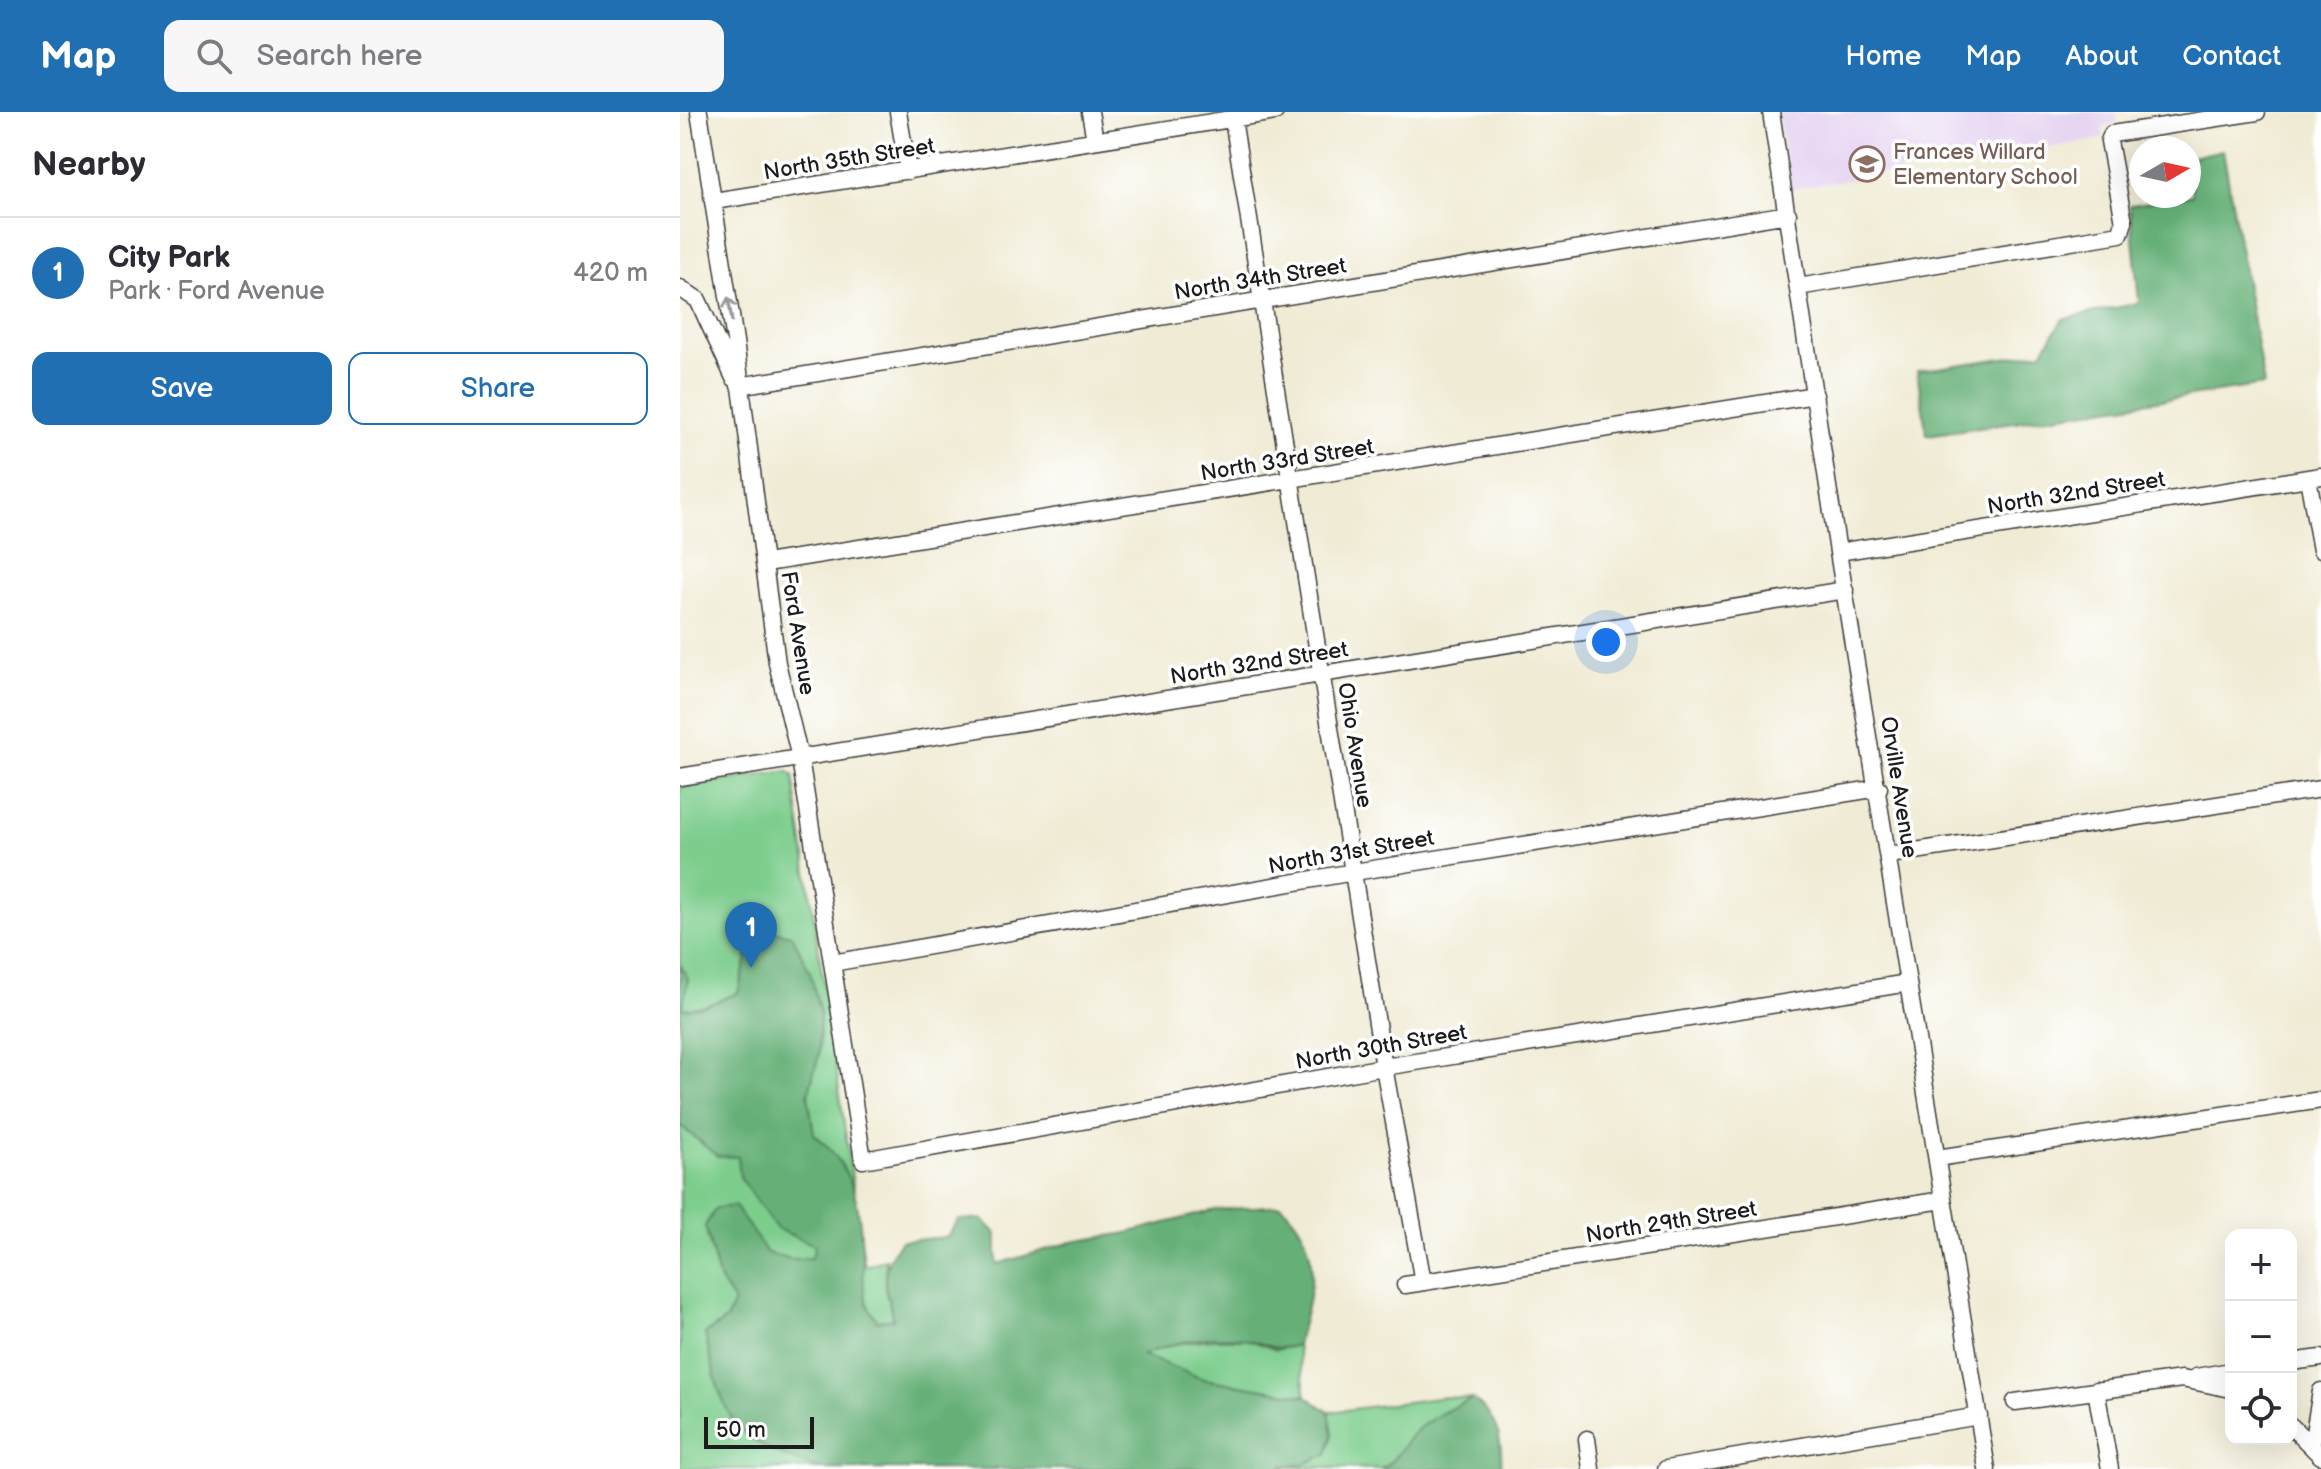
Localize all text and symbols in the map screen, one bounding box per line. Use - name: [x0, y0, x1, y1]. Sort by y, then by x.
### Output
- search box: [164, 20, 724, 92]
- text: Map: [40, 34, 116, 79]
- icon: search: [192, 34, 236, 78]
- text: Search here: [256, 38, 423, 74]
- text: Home: [1845, 40, 1921, 73]
- text: Map: [1965, 40, 2022, 73]
- text: About: [2066, 40, 2138, 73]
- text: Contact: [2182, 40, 2281, 73]
- street label: North 35th Street: [762, 133, 937, 186]
- north arrow: [2129, 136, 2201, 208]
- place label: Frances Willard Elementary School: [1893, 139, 2078, 191]
- text: Nearby: [32, 144, 146, 185]
- school or university icon: Frances Willard Elementary School: [1848, 145, 1886, 183]
- text: City Park: [108, 240, 230, 276]
- street label: North 34th Street: [1172, 253, 1348, 306]
- text: 1: [53, 258, 63, 289]
- text: 420 m: [573, 258, 648, 289]
- text: Park · Ford Avenue: [108, 276, 325, 307]
- one-way arrow: [722, 297, 737, 322]
- button: Save: [32, 352, 332, 425]
- button: Share: [348, 352, 648, 425]
- street label: North 33rd Street: [1199, 433, 1376, 488]
- street label: North 32nd Street: [1985, 466, 2167, 521]
- street label: Ford Avenue: [774, 569, 821, 697]
- your location: [1586, 622, 1626, 662]
- street label: North 32nd Street: [1168, 636, 1350, 691]
- street label: Ohio Avenue: [1331, 681, 1378, 810]
- street label: Orville Avenue: [1874, 715, 1923, 860]
- street label: North 31st Street: [1266, 825, 1436, 880]
- pin: 1: [725, 902, 777, 968]
- street label: North 30th Street: [1294, 1019, 1469, 1076]
- street label: North 29th Street: [1584, 1196, 1759, 1249]
- map controls: [2225, 1229, 2297, 1445]
- button: +: [2225, 1229, 2297, 1301]
- button: −: [2225, 1301, 2297, 1373]
- button: locate: [2225, 1373, 2297, 1445]
- scale bar: [704, 1413, 814, 1449]
- text: 50 m: [716, 1417, 766, 1444]

